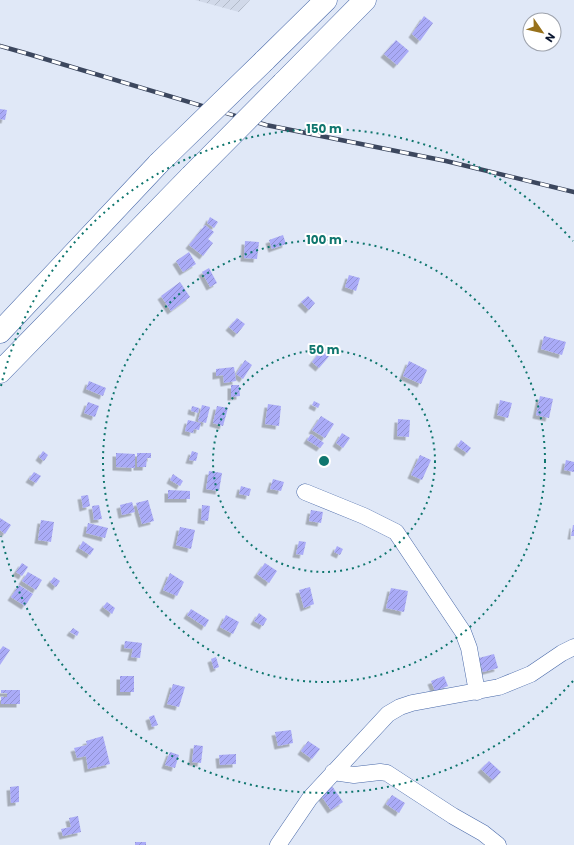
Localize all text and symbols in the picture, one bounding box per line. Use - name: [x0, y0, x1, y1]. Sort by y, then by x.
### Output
- north arrow: [522, 12, 562, 52]
- text: N: [541, 30, 559, 45]
- text: 150 m: [306, 120, 342, 137]
- text: 100 m: [306, 231, 342, 248]
- text: 50 m: [309, 341, 340, 358]
- centre of rings: [317, 454, 331, 468]

